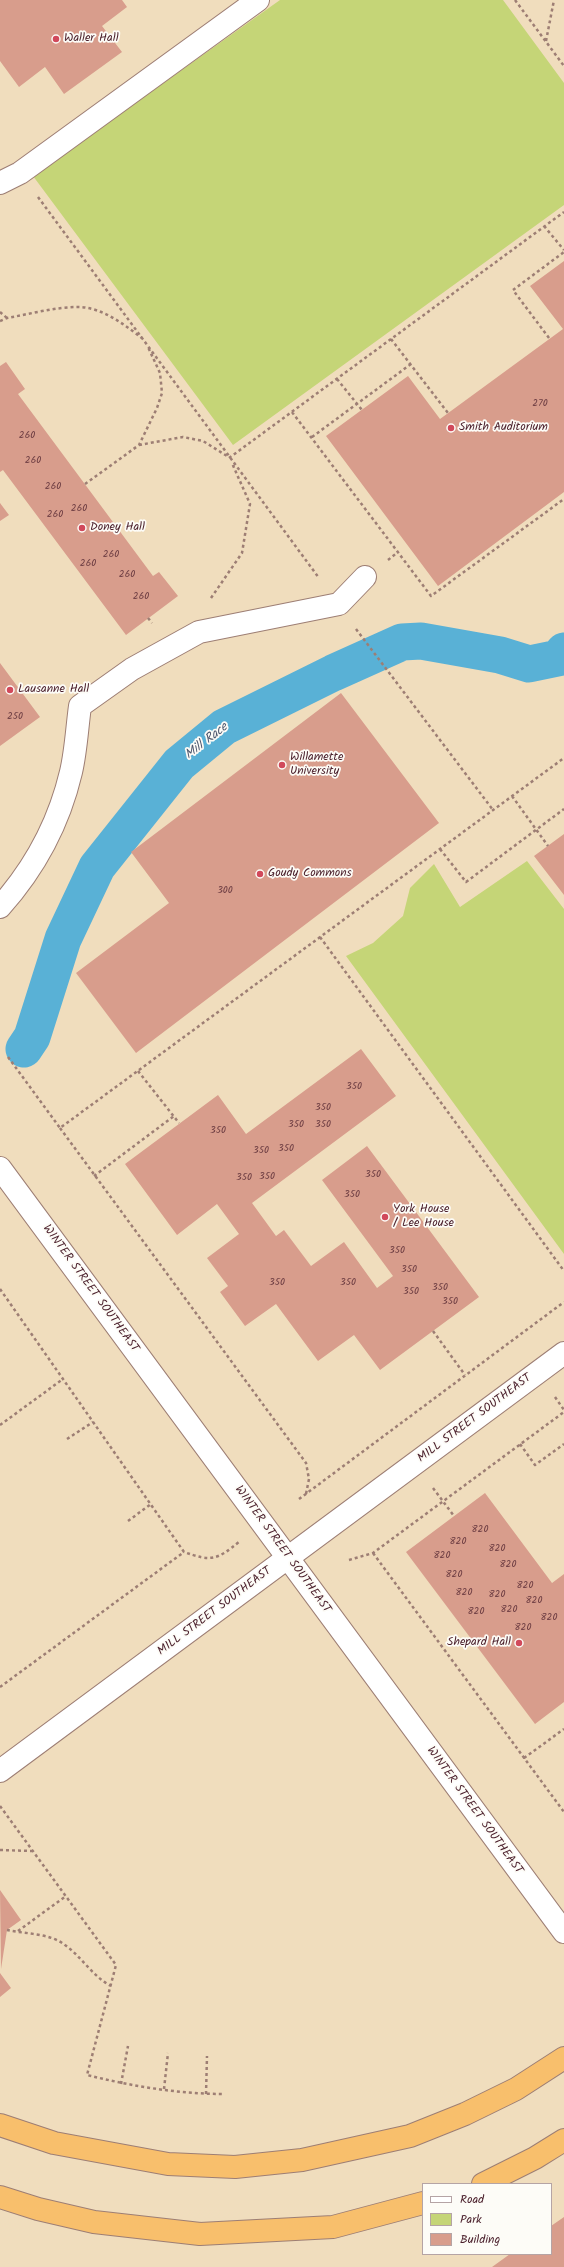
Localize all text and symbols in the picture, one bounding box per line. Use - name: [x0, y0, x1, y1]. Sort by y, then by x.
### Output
- place label: Waller Hall: [64, 32, 119, 46]
- marker: Waller Hall: [51, 34, 61, 44]
- house number: 270: [532, 398, 548, 410]
- place label: Smith Auditorium: [459, 421, 548, 435]
- marker: Smith Auditorium: [446, 423, 456, 433]
- house number: 260: [19, 430, 35, 442]
- house number: 260: [25, 455, 41, 467]
- house number: 260: [45, 481, 61, 493]
- house number: 260: [71, 503, 87, 515]
- house number: 260: [47, 509, 63, 521]
- place label: Doney Hall: [90, 521, 145, 535]
- marker: Doney Hall: [77, 523, 87, 533]
- house number: 260: [103, 549, 119, 561]
- house number: 260: [80, 558, 96, 570]
- house number: 260: [119, 569, 135, 581]
- house number: 260: [133, 591, 149, 603]
- place label: Lausanne Hall: [18, 683, 89, 697]
- marker: Lausanne Hall: [5, 685, 15, 695]
- house number: 250: [7, 711, 23, 723]
- water label: Mill Race: [182, 720, 232, 764]
- place label: Willamette University: [290, 751, 343, 779]
- marker: Willamette University: [277, 760, 287, 770]
- place label: Goudy Commons: [268, 867, 352, 881]
- marker: Goudy Commons: [255, 869, 265, 879]
- house number: 300: [217, 885, 233, 897]
- house number: 350: [346, 1081, 362, 1093]
- house number: 350: [315, 1102, 331, 1114]
- house number: 350: [288, 1119, 304, 1131]
- house number: 350: [315, 1119, 331, 1131]
- house number: 350: [210, 1125, 226, 1137]
- house number: 350: [278, 1143, 294, 1155]
- house number: 350: [253, 1145, 269, 1157]
- house number: 350: [365, 1169, 381, 1181]
- house number: 350: [259, 1171, 275, 1183]
- house number: 350: [236, 1172, 252, 1184]
- house number: 350: [344, 1189, 360, 1201]
- place label: York House / Lee House: [393, 1203, 454, 1231]
- marker: York House / Lee House: [380, 1212, 390, 1222]
- street label: WINTER STREET SOUTHEAST: [39, 1222, 141, 1356]
- house number: 350: [389, 1245, 405, 1257]
- house number: 350: [401, 1264, 417, 1276]
- house number: 350: [269, 1277, 285, 1289]
- house number: 350: [340, 1277, 356, 1289]
- house number: 350: [432, 1282, 448, 1294]
- house number: 350: [403, 1286, 419, 1298]
- house number: 350: [442, 1296, 458, 1308]
- street label: MILL STREET SOUTHEAST: [415, 1372, 535, 1466]
- street label: WINTER STREET SOUTHEAST: [231, 1483, 333, 1617]
- house number: 820: [472, 1524, 488, 1536]
- house number: 820: [450, 1536, 466, 1548]
- house number: 820: [489, 1543, 505, 1555]
- house number: 820: [434, 1550, 450, 1562]
- house number: 820: [500, 1559, 516, 1571]
- street label: MILL STREET SOUTHEAST: [155, 1565, 275, 1659]
- house number: 820: [446, 1569, 462, 1581]
- house number: 820: [517, 1580, 533, 1592]
- house number: 820: [456, 1587, 472, 1599]
- house number: 820: [489, 1589, 505, 1601]
- house number: 820: [526, 1595, 542, 1607]
- house number: 820: [501, 1604, 517, 1616]
- house number: 820: [468, 1606, 484, 1618]
- house number: 820: [541, 1612, 557, 1624]
- house number: 820: [515, 1622, 531, 1634]
- place label: Shepard Hall: [447, 1636, 511, 1650]
- marker: Shepard Hall: [514, 1638, 524, 1648]
- street label: WINTER STREET SOUTHEAST: [423, 1744, 525, 1878]
- legend: [422, 2183, 552, 2255]
- text: Road: [460, 2190, 484, 2209]
- text: Park: [460, 2210, 482, 2229]
- text: Building: [460, 2230, 500, 2249]

